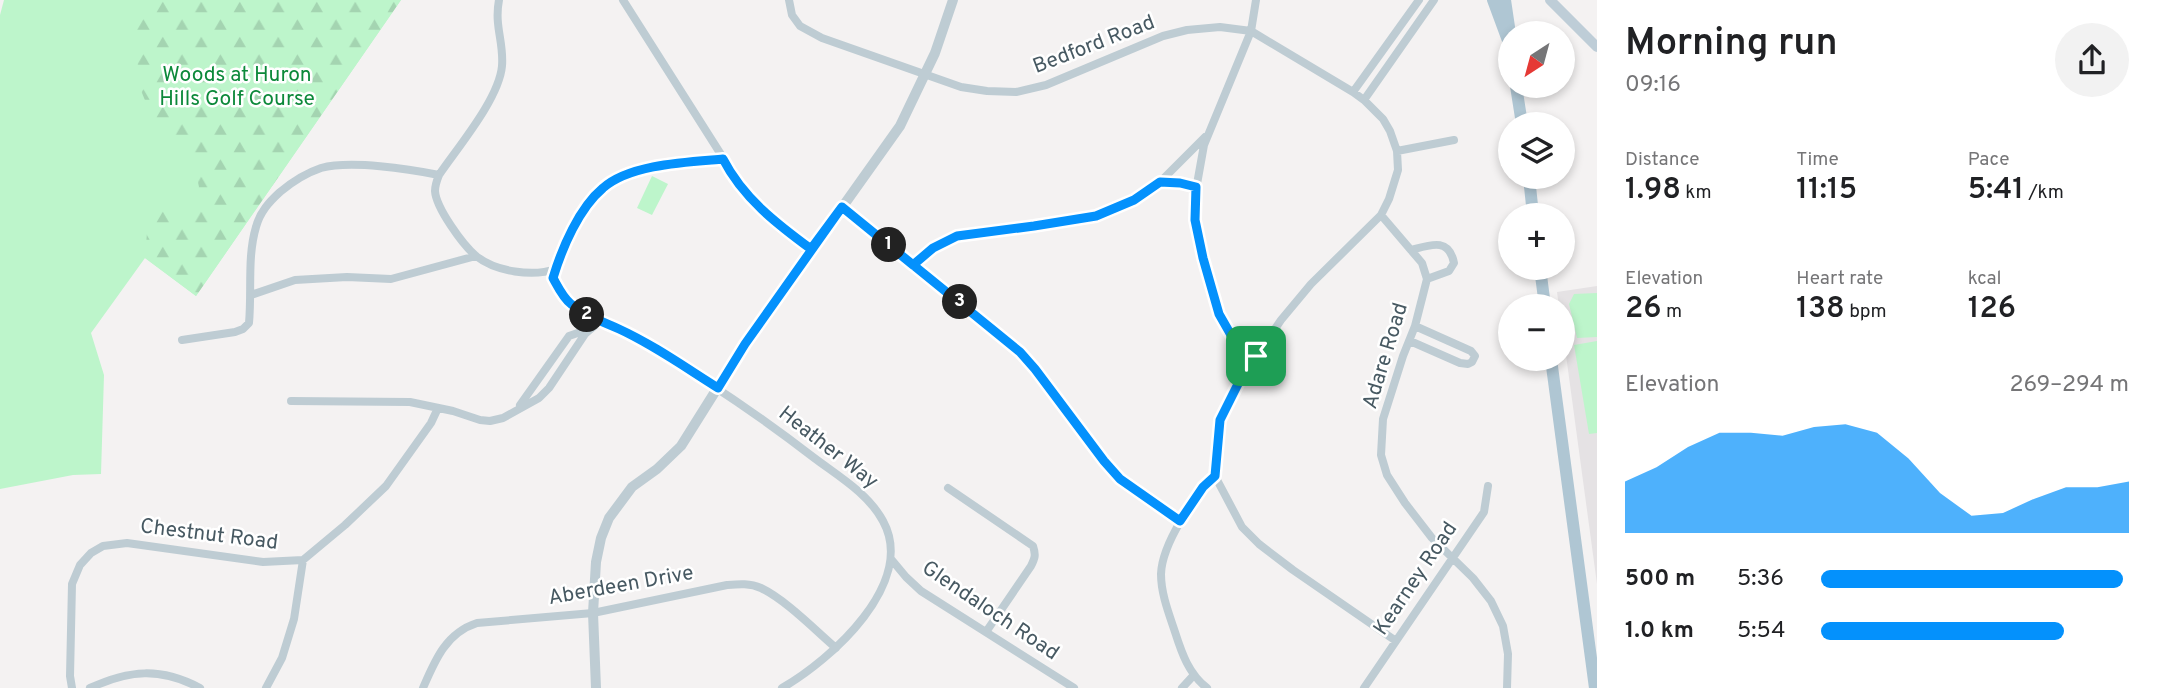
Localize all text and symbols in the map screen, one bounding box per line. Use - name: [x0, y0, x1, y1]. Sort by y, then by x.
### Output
- street label: Bedford Road: [1029, 9, 1159, 81]
- text: Morning run: [1625, 20, 1838, 69]
- north arrow: [1498, 21, 1575, 98]
- map controls: [1498, 21, 1575, 371]
- button: share: [2055, 23, 2129, 97]
- park label: Woods at Huron Hills Golf Course: [159, 62, 315, 113]
- text: 09:16: [1625, 71, 1681, 100]
- button: layers: [1498, 112, 1575, 189]
- text: Distance: [1625, 148, 1700, 172]
- text: Time: [1796, 148, 1839, 172]
- text: Pace: [1968, 148, 2009, 172]
- text: 1.98: [1625, 172, 1681, 209]
- text: 11:15: [1796, 172, 1857, 209]
- text: 5:41: [1968, 172, 2024, 209]
- text: km: [1681, 181, 1712, 205]
- text: /km: [2024, 181, 2064, 205]
- button: +: [1498, 203, 1575, 280]
- pin: 1: [872, 228, 906, 262]
- text: 1: [885, 232, 892, 256]
- text: Elevation: [1625, 267, 1703, 291]
- text: Heart rate: [1796, 267, 1883, 291]
- text: kcal: [1968, 267, 2001, 291]
- pin: 3: [942, 284, 978, 320]
- text: 3: [954, 289, 965, 313]
- text: 26: [1625, 291, 1662, 328]
- text: 138: [1796, 291, 1845, 328]
- text: 126: [1968, 291, 2016, 328]
- button: −: [1498, 294, 1575, 371]
- pin: 2: [570, 298, 604, 332]
- street label: Adare Road: [1357, 300, 1415, 412]
- text: m: [1662, 300, 1682, 324]
- text: bpm: [1845, 300, 1887, 324]
- text: 2: [581, 302, 592, 326]
- pin: [1226, 326, 1286, 386]
- icon: arrive: [1237, 337, 1275, 375]
- text: Elevation: [1625, 371, 1720, 400]
- text: 269–294 m: [2010, 371, 2129, 400]
- street label: Heather Way: [773, 400, 883, 496]
- street label: Chestnut Road: [139, 513, 279, 557]
- street label: Kearney Road: [1368, 517, 1464, 641]
- street label: Glendaloch Road: [916, 555, 1064, 667]
- street label: Aberdeen Drive: [546, 560, 696, 612]
- text: 500 m: [1625, 565, 1695, 594]
- text: 5:36: [1737, 565, 1784, 594]
- text: 1.0 km: [1625, 617, 1694, 646]
- text: 5:54: [1737, 617, 1785, 646]

